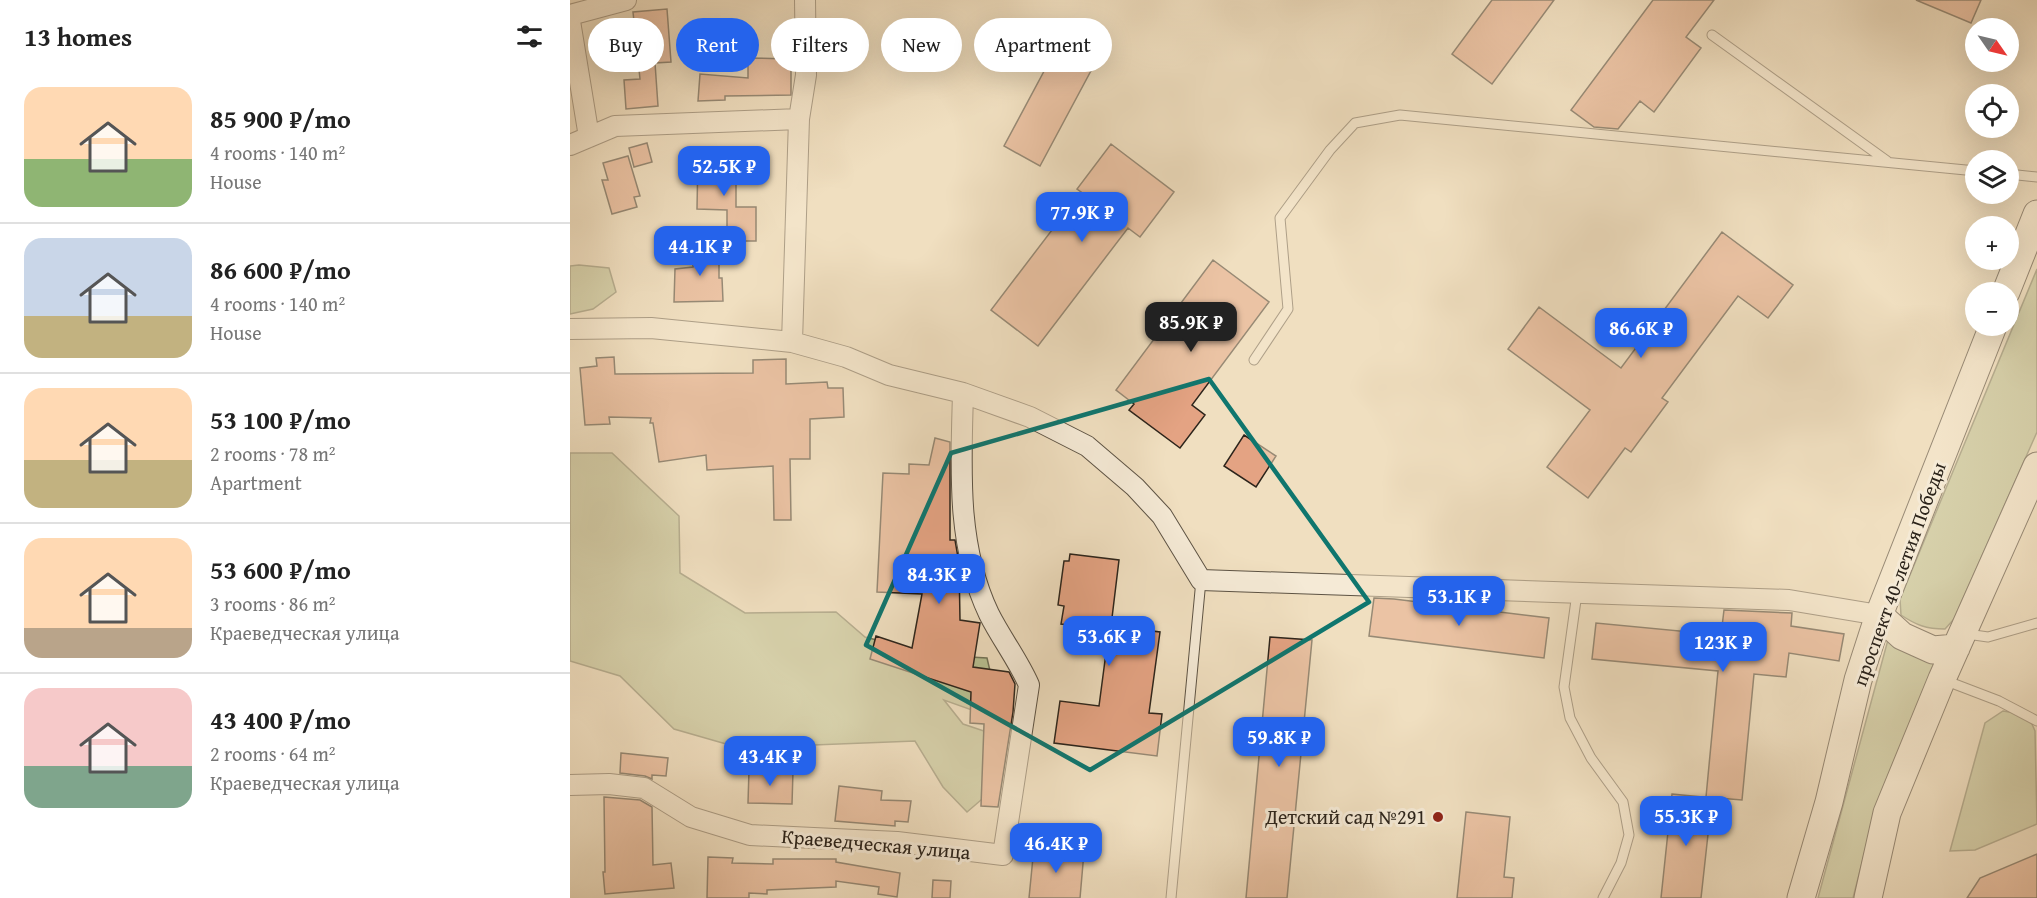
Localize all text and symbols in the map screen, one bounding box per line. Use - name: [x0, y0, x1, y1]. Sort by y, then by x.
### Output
- text: 13 homes: [24, 17, 132, 56]
- chip: Buy: [588, 18, 664, 72]
- chip: Rent: [676, 18, 759, 72]
- chip: Filters: [771, 18, 869, 72]
- chip: New: [881, 18, 962, 72]
- chip: Apartment: [974, 18, 1112, 72]
- north arrow: [1965, 18, 2019, 72]
- map controls: [1965, 18, 2019, 336]
- icon: filters: [513, 20, 546, 53]
- button: locate: [1965, 84, 2019, 138]
- text: 85 900 ₽/mo: [210, 99, 351, 138]
- icon: home: [72, 111, 144, 183]
- text: 4 rooms · 140 m²: [210, 138, 345, 167]
- pin: 52.5K ₽: [669, 146, 779, 197]
- button: layers: [1965, 150, 2019, 204]
- text: 52.5K ₽: [692, 151, 756, 180]
- text: House: [210, 167, 262, 196]
- pin: 77.9K ₽: [1027, 192, 1137, 243]
- text: 77.9K ₽: [1050, 197, 1114, 226]
- button: +: [1965, 216, 2019, 270]
- pin: 44.1K ₽: [645, 226, 755, 277]
- text: 44.1K ₽: [668, 231, 732, 260]
- text: 86 600 ₽/mo: [210, 250, 351, 289]
- icon: home: [72, 262, 144, 334]
- button: −: [1965, 282, 2019, 336]
- text: 4 rooms · 140 m²: [210, 289, 345, 318]
- pin: 85.9K ₽: [1136, 302, 1246, 353]
- text: 85.9K ₽: [1159, 307, 1223, 336]
- pin: 86.6K ₽: [1586, 308, 1696, 359]
- text: 86.6K ₽: [1609, 313, 1673, 342]
- text: House: [210, 318, 262, 347]
- text: 53 100 ₽/mo: [210, 400, 351, 439]
- icon: home: [72, 412, 144, 484]
- text: 2 rooms · 78 m²: [210, 439, 336, 468]
- street label: проспект 40-летия Победы: [1844, 458, 1953, 690]
- text: Apartment: [210, 468, 302, 497]
- text: 53 600 ₽/mo: [210, 550, 351, 589]
- pin: 84.3K ₽: [884, 554, 994, 605]
- text: 84.3K ₽: [907, 559, 971, 588]
- icon: home: [72, 562, 144, 634]
- pin: 53.1K ₽: [1404, 576, 1514, 627]
- text: 53.1K ₽: [1427, 581, 1491, 610]
- text: 3 rooms · 86 m²: [210, 589, 336, 618]
- pin: 53.6K ₽: [1054, 616, 1164, 667]
- text: Краеведческая улица: [210, 618, 399, 647]
- text: 53.6K ₽: [1077, 621, 1141, 650]
- pin: 123K ₽: [1674, 622, 1772, 673]
- text: 123K ₽: [1694, 627, 1752, 656]
- text: 43 400 ₽/mo: [210, 700, 351, 739]
- icon: home: [72, 712, 144, 784]
- pin: 59.8K ₽: [1224, 717, 1334, 768]
- text: 59.8K ₽: [1247, 722, 1311, 751]
- pin: 43.4K ₽: [715, 736, 825, 787]
- text: 2 rooms · 64 m²: [210, 739, 336, 768]
- text: 43.4K ₽: [738, 741, 802, 770]
- text: Краеведческая улица: [210, 768, 399, 797]
- pin: 55.3K ₽: [1631, 796, 1741, 847]
- text: 55.3K ₽: [1654, 801, 1718, 830]
- place label: Детский сад №291: [1264, 802, 1426, 831]
- marker: Детский сад №291: [1431, 810, 1445, 824]
- street label: Краеведческая улица: [780, 821, 972, 866]
- pin: 46.4K ₽: [1001, 823, 1111, 874]
- text: 46.4K ₽: [1024, 828, 1088, 857]

